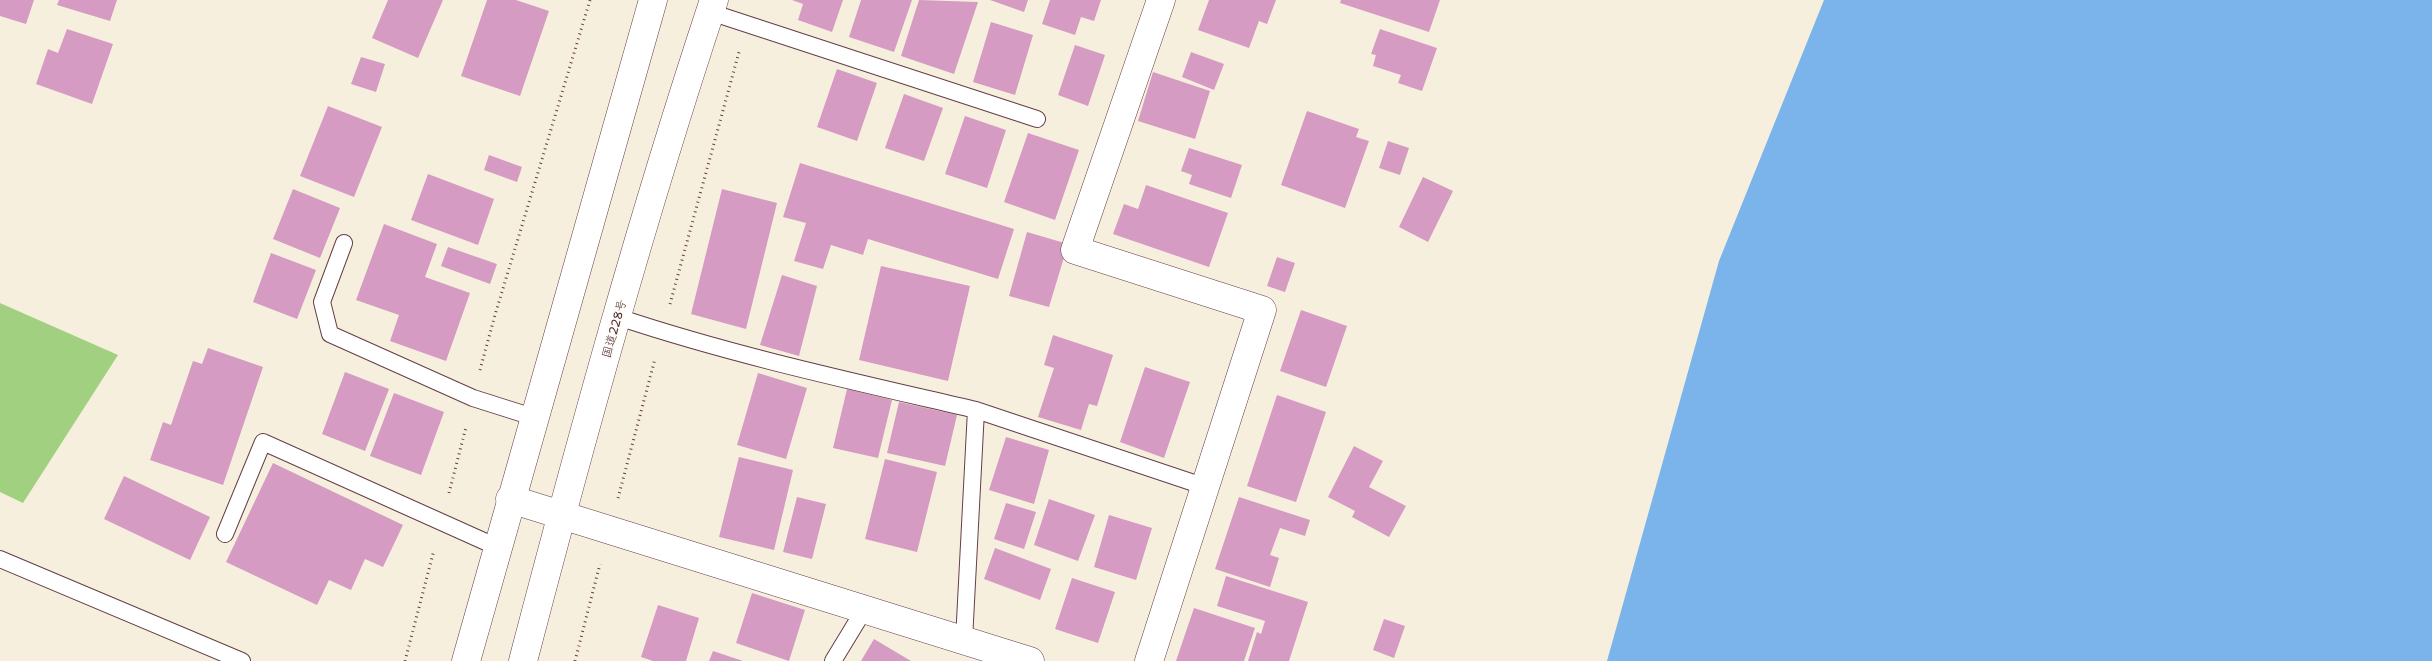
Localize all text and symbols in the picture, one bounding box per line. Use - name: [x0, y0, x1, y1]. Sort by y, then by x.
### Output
- street label: 国道228号: [600, 298, 630, 360]

